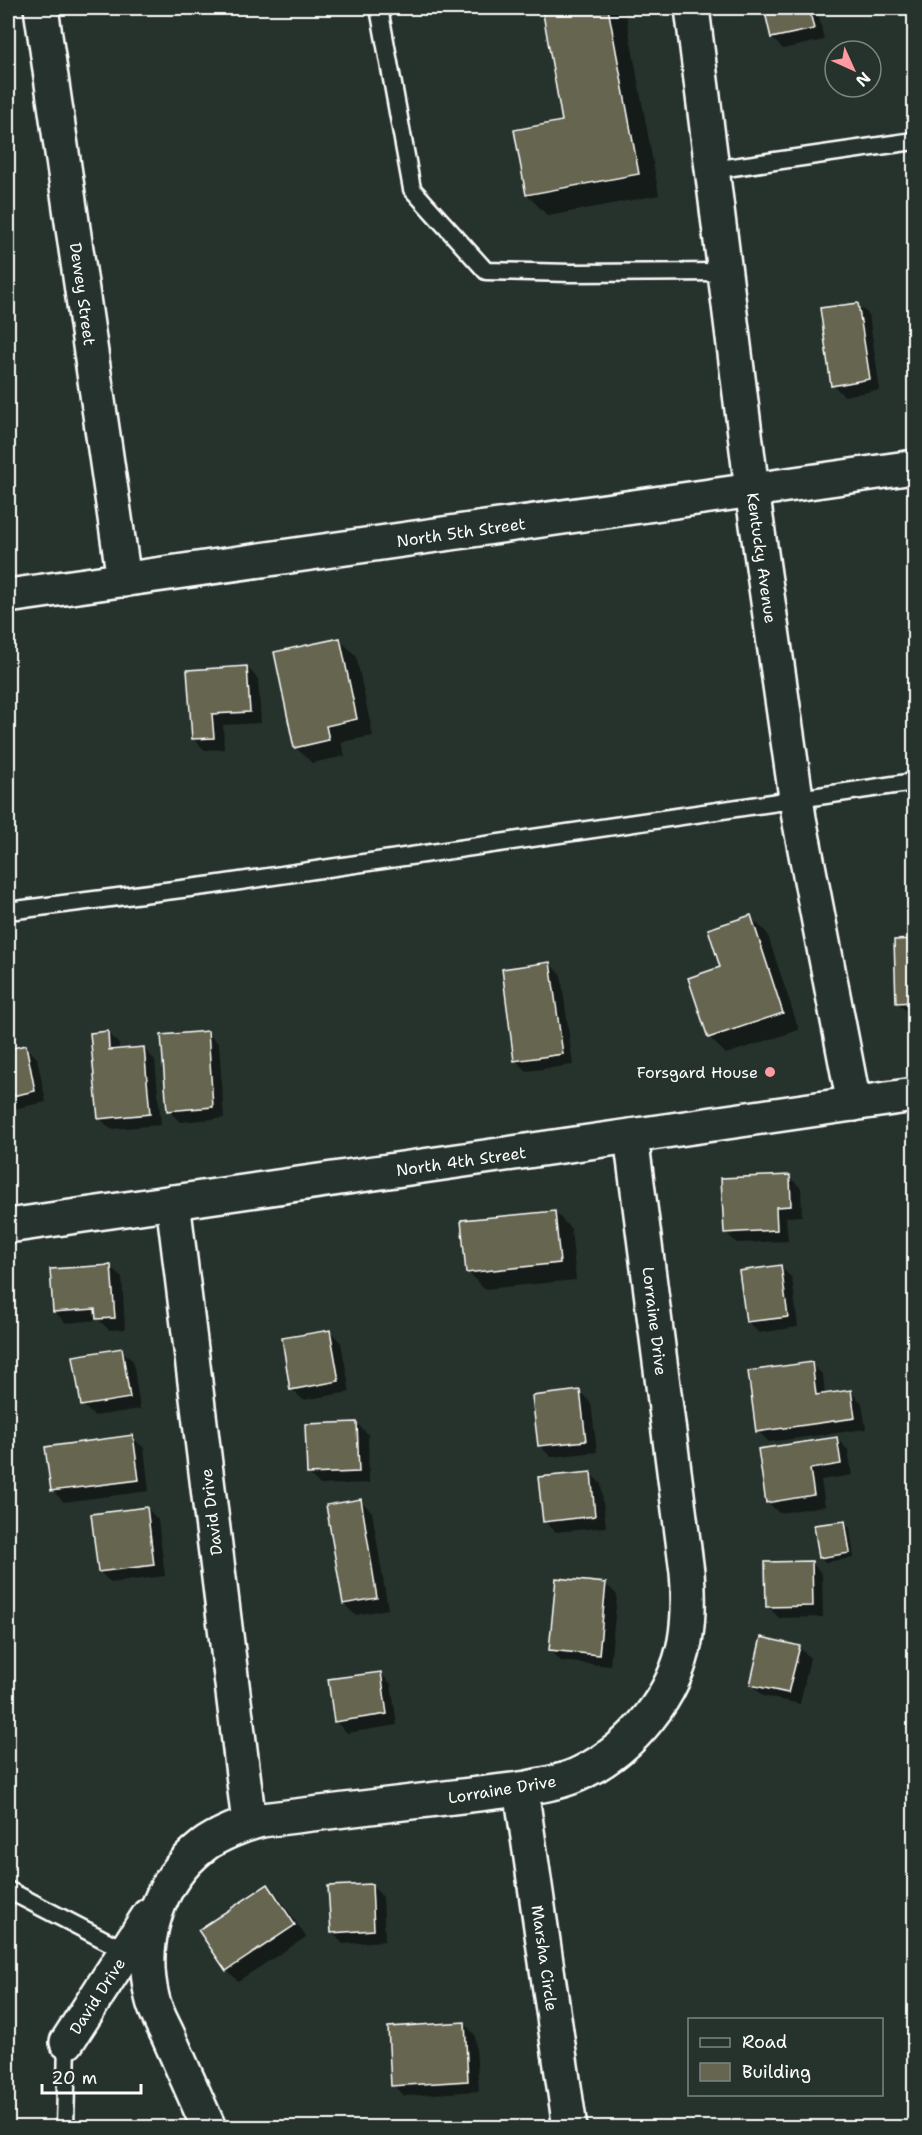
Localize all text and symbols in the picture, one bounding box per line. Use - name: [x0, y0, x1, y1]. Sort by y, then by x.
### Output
- north arrow: [823, 39, 883, 99]
- text: N: [851, 67, 875, 91]
- street label: Dewey Street: [65, 241, 100, 347]
- street label: Kentucky Avenue: [742, 491, 781, 625]
- street label: North 5th Street: [395, 513, 527, 552]
- place label: Forsgard House: [637, 1062, 758, 1083]
- marker: Forsgard House: [763, 1065, 777, 1079]
- street label: North 4th Street: [395, 1142, 527, 1181]
- street label: Lorraine Drive: [637, 1266, 672, 1377]
- street label: David Drive: [196, 1467, 227, 1557]
- street label: Lorraine Drive: [446, 1771, 558, 1808]
- street label: Marsha Circle: [527, 1904, 562, 2012]
- street label: David Drive: [65, 1954, 130, 2039]
- legend: [688, 2018, 883, 2096]
- text: Road: [742, 2030, 787, 2054]
- scale bar: [42, 2057, 141, 2095]
- text: Building: [742, 2060, 811, 2084]
- text: 20 m: [51, 2066, 97, 2090]

